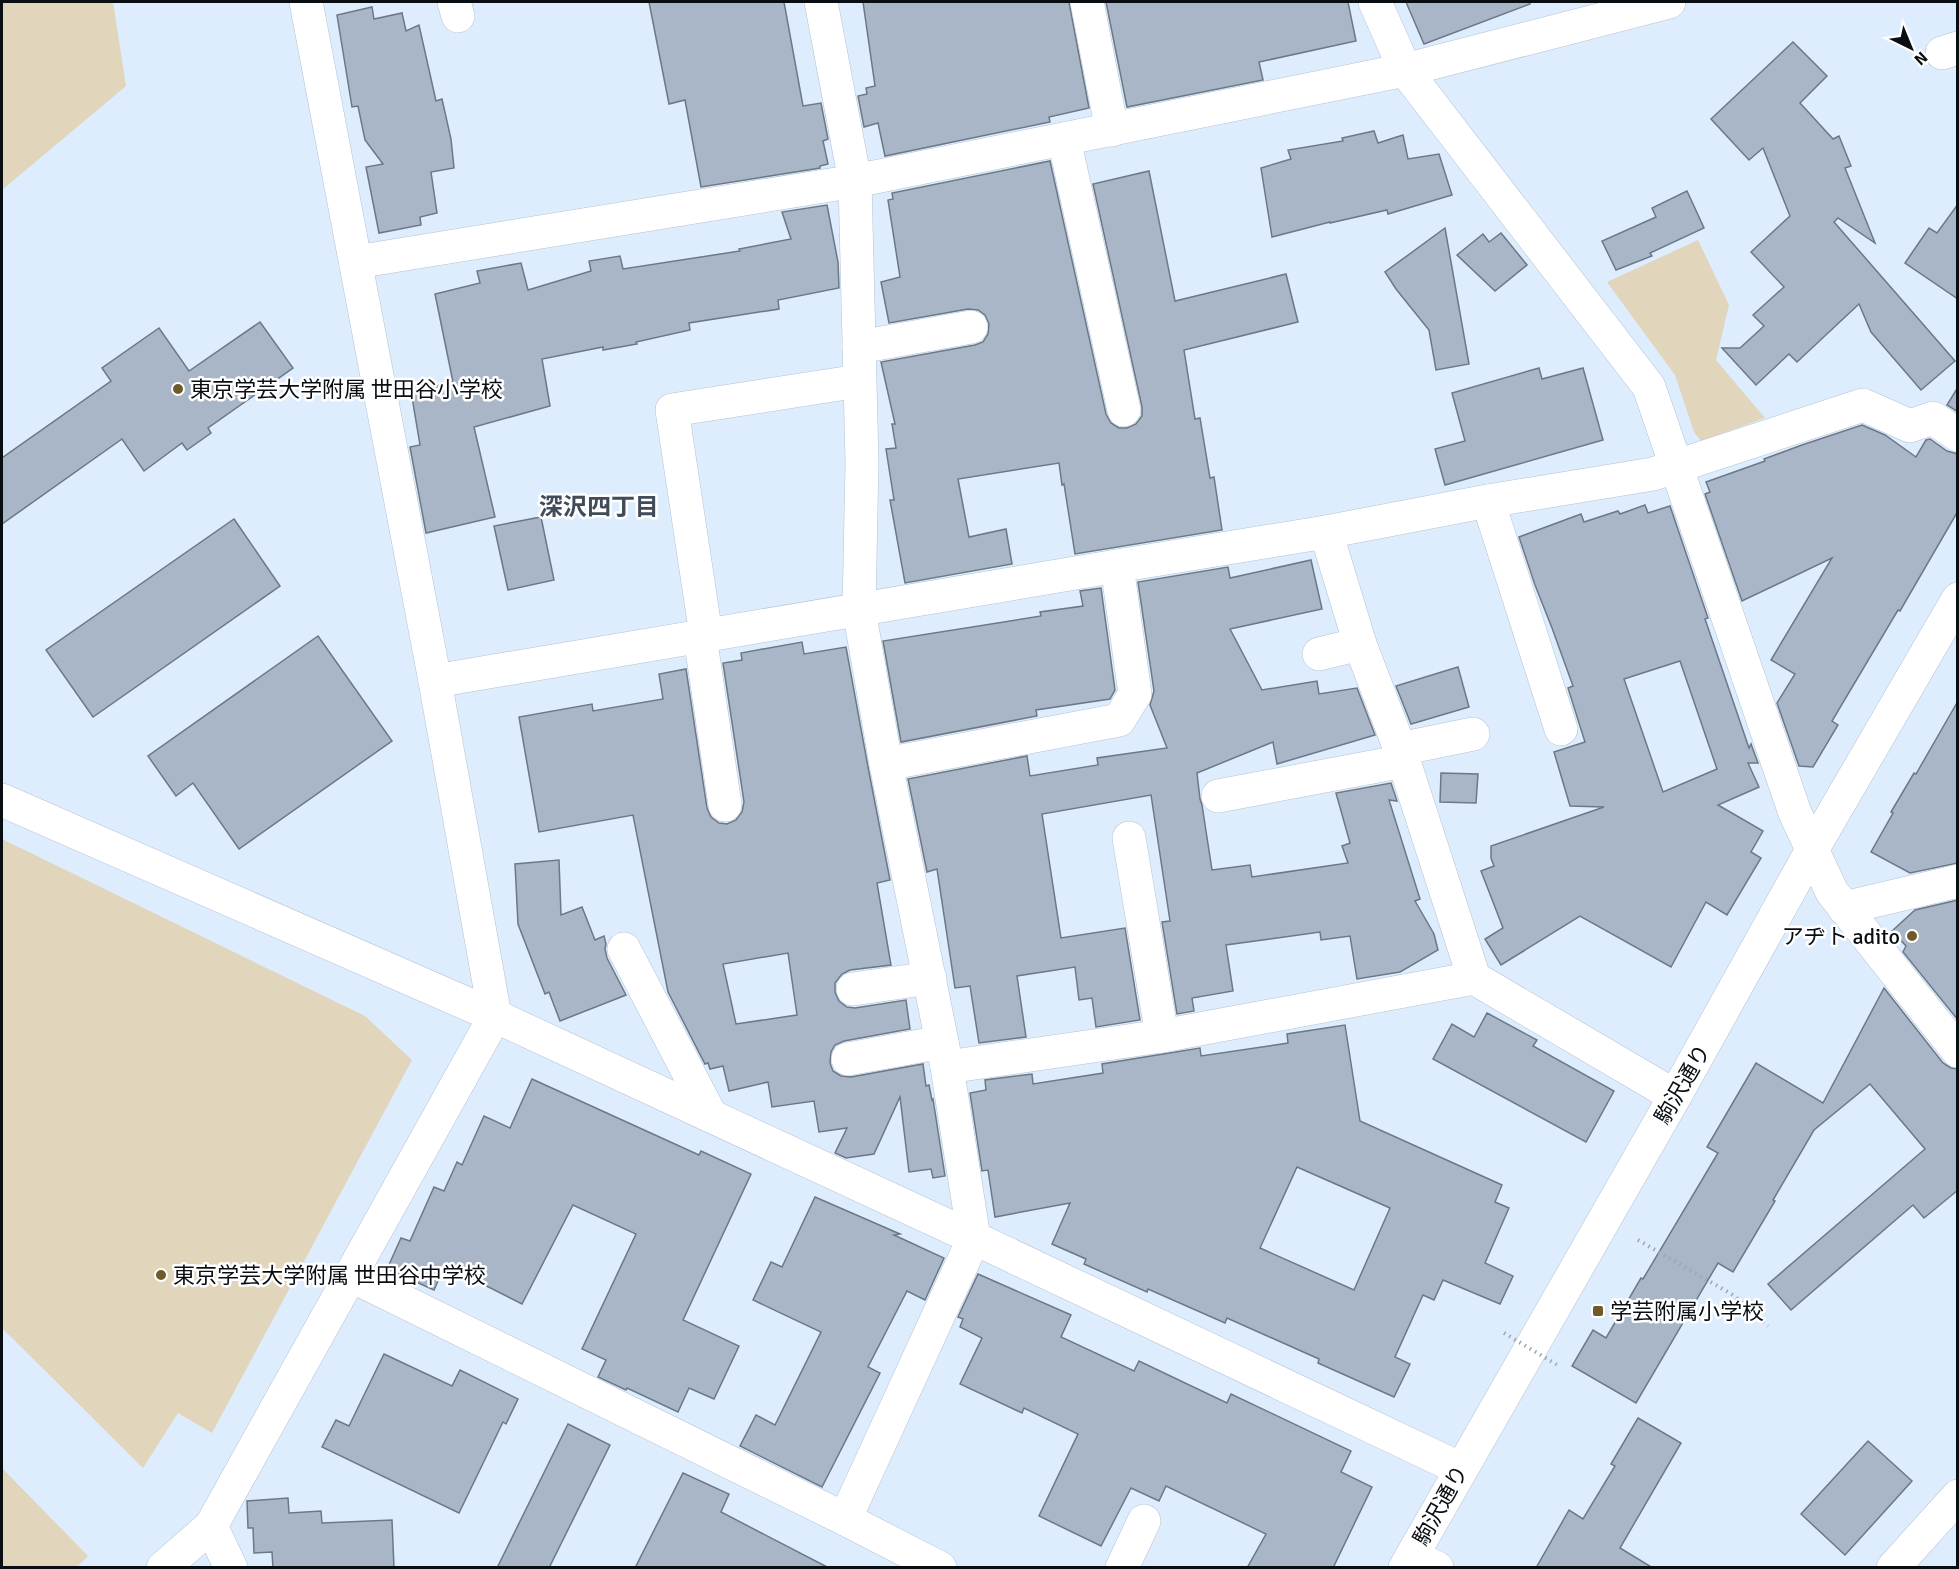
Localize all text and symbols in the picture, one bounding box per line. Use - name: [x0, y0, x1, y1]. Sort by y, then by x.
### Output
- north arrow: [1881, 18, 1941, 78]
- text: N: [1910, 47, 1931, 69]
- place label: 東京学芸大学附属 世田谷小学校: [190, 376, 503, 403]
- marker: 東京学芸大学附属 世田谷小学校: [171, 382, 185, 396]
- district label: 深沢四丁目: [539, 492, 659, 522]
- place label: アヂト adito: [1782, 923, 1900, 950]
- marker: アヂト adito: [1905, 929, 1919, 943]
- street label: 駒沢通り: [1649, 1039, 1716, 1129]
- place label: 東京学芸大学附属 世田谷中学校: [173, 1262, 486, 1289]
- marker: 東京学芸大学附属 世田谷中学校: [154, 1268, 168, 1282]
- place label: 学芸附属小学校: [1610, 1298, 1764, 1325]
- marker: 学芸附属小学校: [1591, 1304, 1605, 1318]
- street label: 駒沢通り: [1407, 1460, 1474, 1550]

